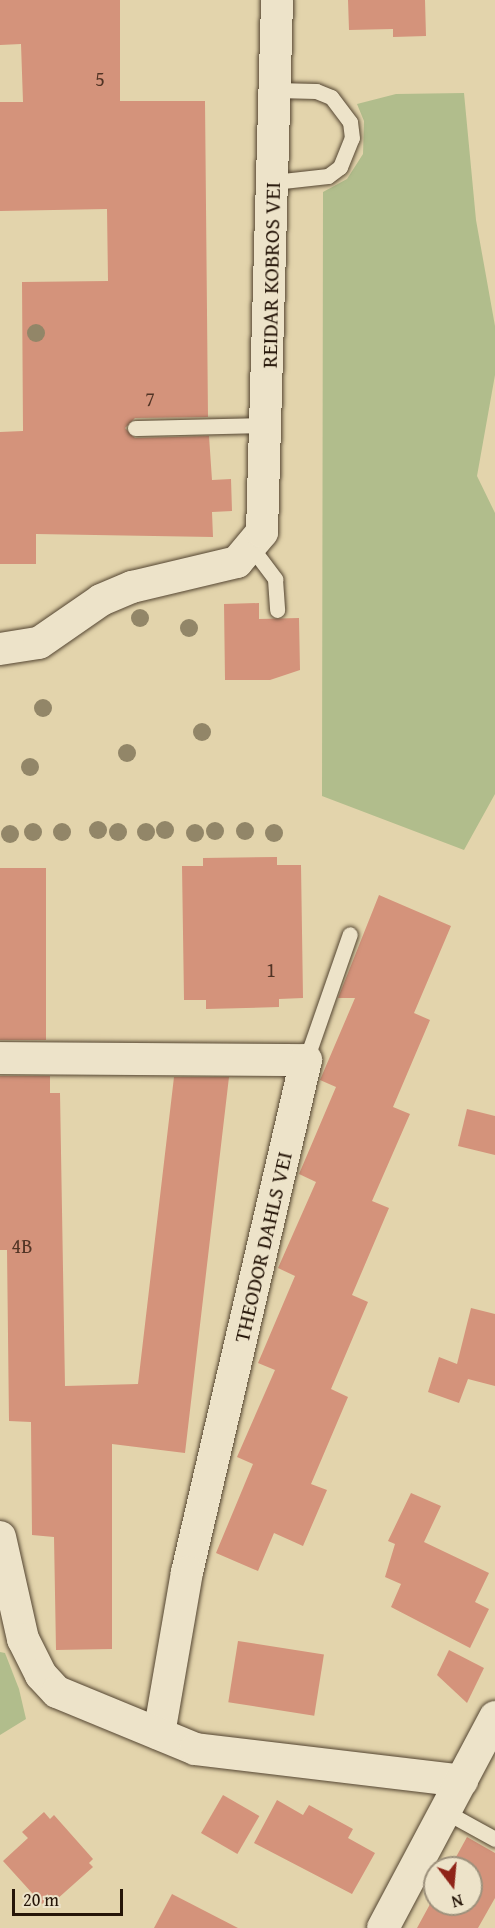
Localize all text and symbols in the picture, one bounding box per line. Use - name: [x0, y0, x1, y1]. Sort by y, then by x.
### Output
- house number: 5: [95, 66, 105, 90]
- street label: REIDAR KOBROS VEI: [256, 182, 286, 368]
- house number: 7: [145, 386, 155, 410]
- house number: 1: [266, 957, 276, 981]
- street label: THEODOR DAHLS VEI: [228, 1149, 298, 1345]
- house number: 4B: [12, 1233, 32, 1257]
- north arrow: [423, 1856, 483, 1916]
- scale bar: [15, 1877, 126, 1915]
- text: 20 m: [23, 1886, 59, 1913]
- text: N: [449, 1888, 466, 1914]

